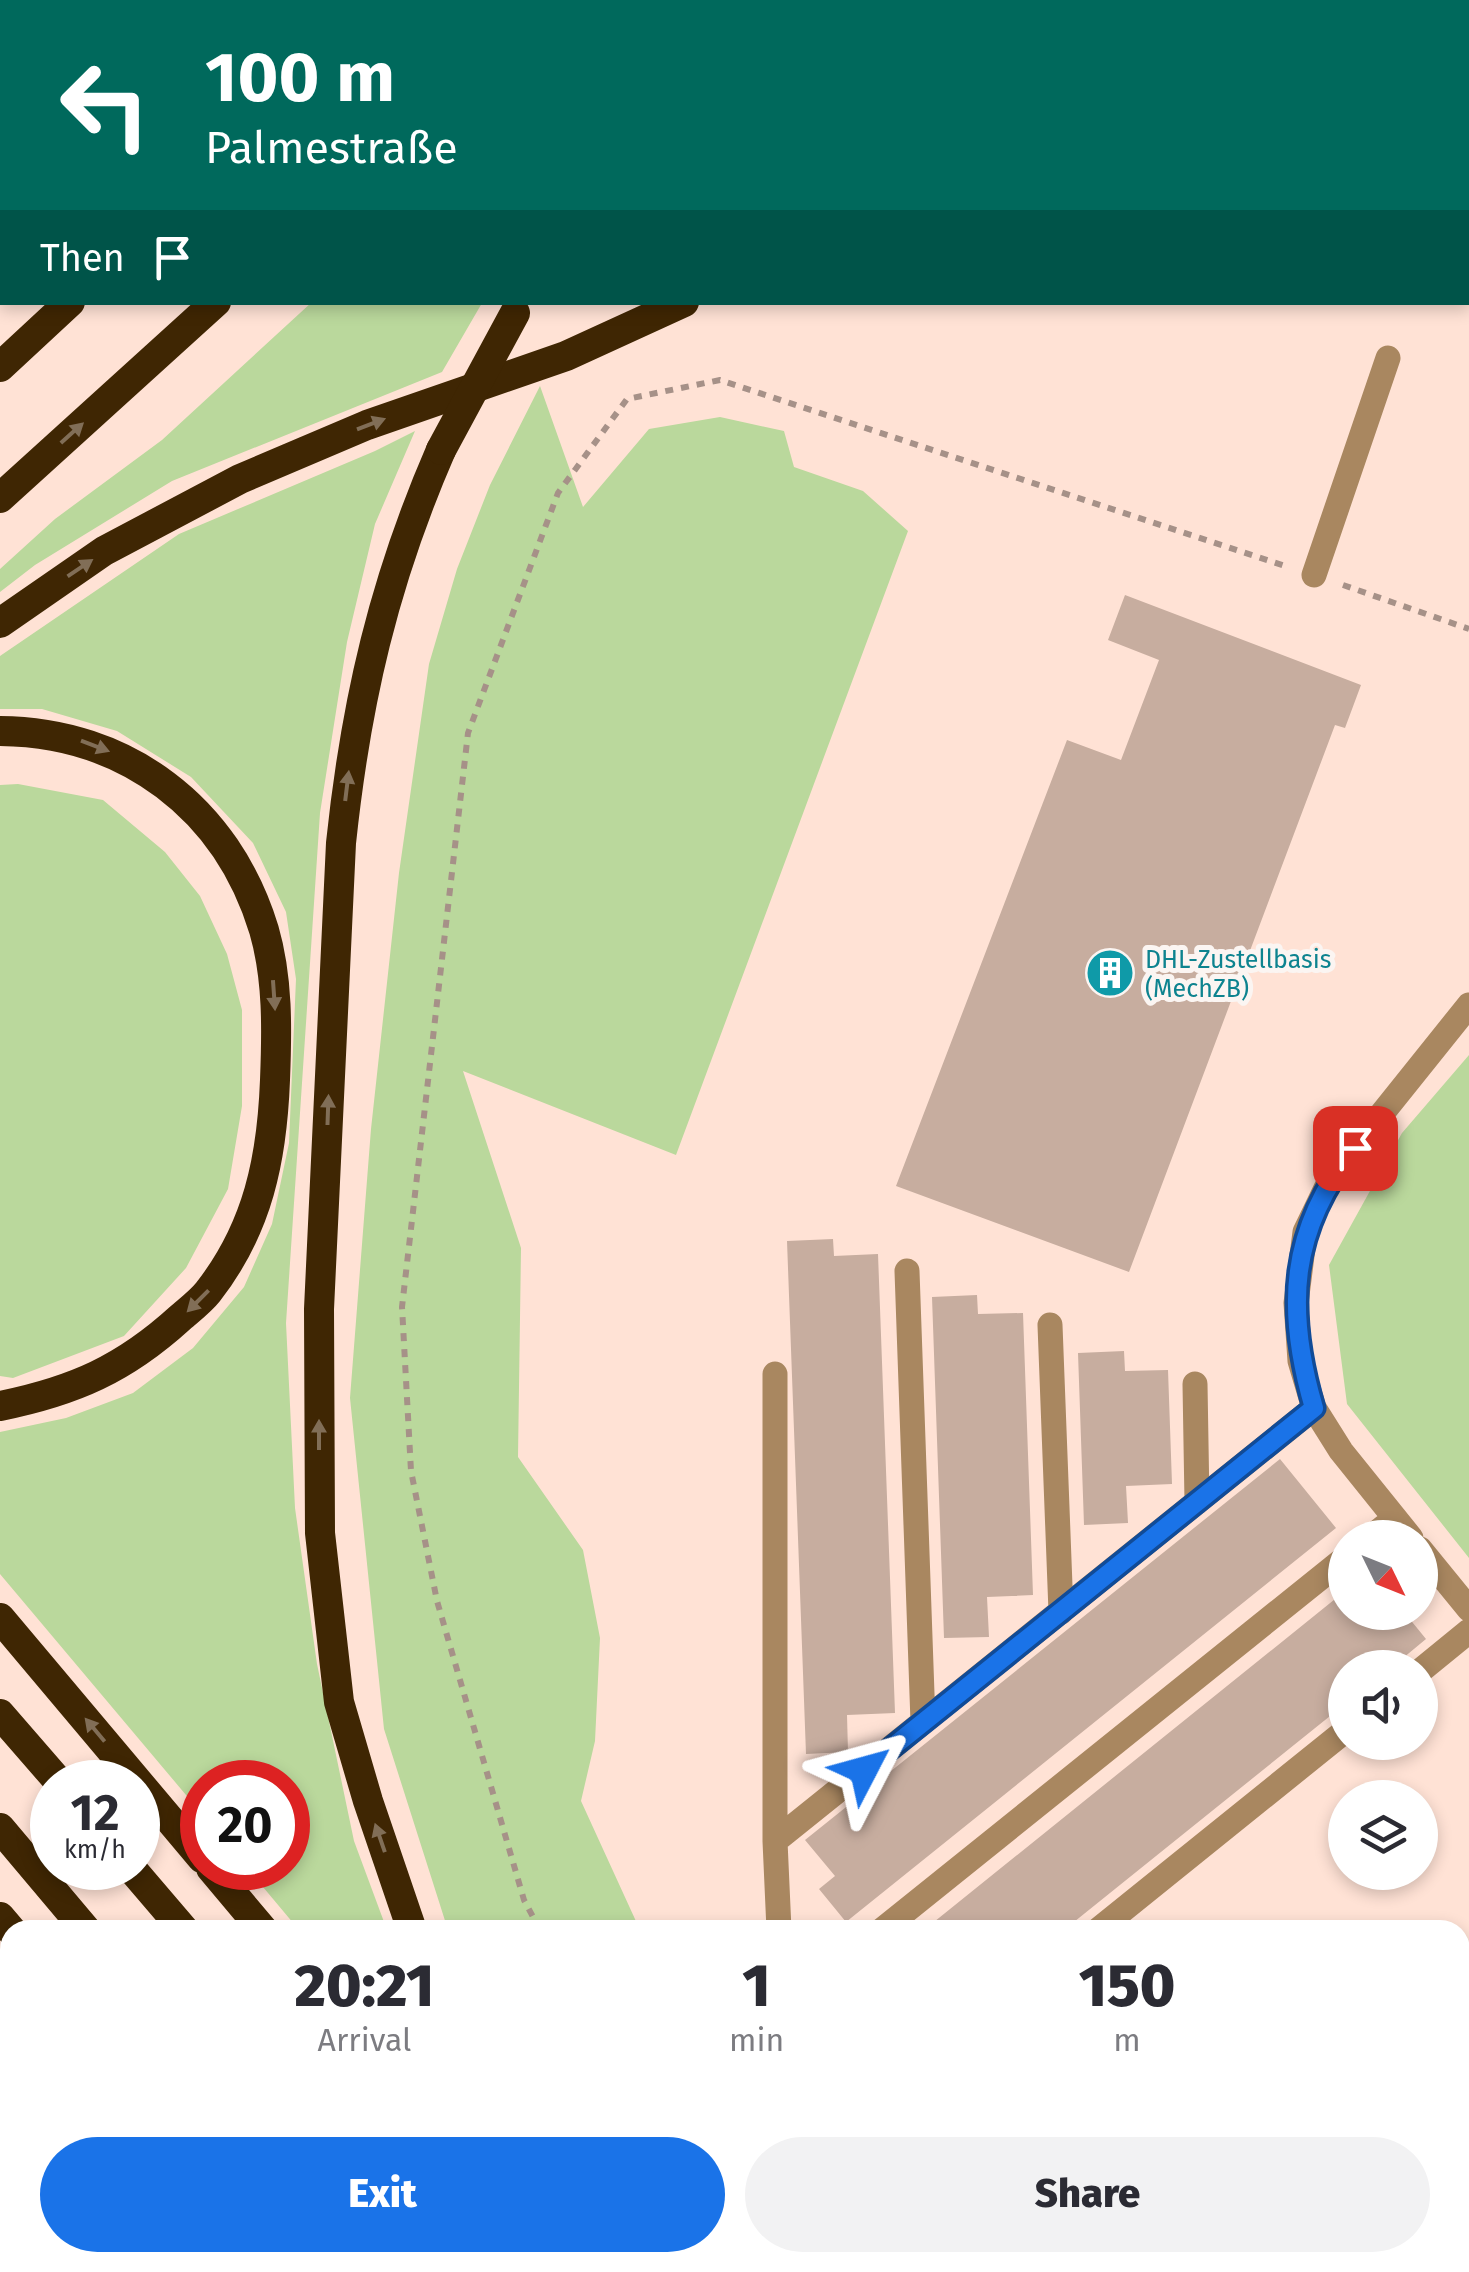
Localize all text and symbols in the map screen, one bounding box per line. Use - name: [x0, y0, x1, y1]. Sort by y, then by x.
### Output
- text: 100 m: [205, 36, 395, 120]
- icon: left: [40, 40, 170, 170]
- text: Palmestraße: [205, 121, 458, 175]
- icon: arrive: [145, 230, 200, 285]
- text: Then: [40, 235, 125, 281]
- one-way arrow: [356, 416, 386, 432]
- one-way arrow: [60, 422, 84, 445]
- one-way arrow: [67, 559, 94, 577]
- one-way arrow: [81, 739, 111, 754]
- one-way arrow: [339, 770, 355, 802]
- place label: DHL-Zustellbasis (MechZB): [1145, 945, 1331, 1004]
- building icon: DHL-Zustellbasis (MechZB): [1084, 947, 1136, 999]
- one-way arrow: [267, 980, 283, 1012]
- one-way arrow: [320, 1094, 336, 1126]
- pin: [1313, 1106, 1398, 1191]
- icon: arrive: [1328, 1121, 1383, 1176]
- one-way arrow: [187, 1288, 210, 1312]
- one-way arrow: [311, 1419, 327, 1451]
- north arrow: [1328, 1520, 1438, 1630]
- map controls: [1328, 1520, 1438, 1890]
- button: sound: [1328, 1650, 1438, 1760]
- one-way arrow: [84, 1717, 106, 1742]
- position arrow: [812, 1718, 916, 1822]
- speed limit sign: 20: [180, 1760, 310, 1890]
- button: layers: [1328, 1780, 1438, 1890]
- text: 12: [70, 1783, 120, 1843]
- one-way arrow: [372, 1822, 387, 1852]
- text: km/h: [64, 1835, 126, 1865]
- text: 20:21: [295, 1950, 434, 2022]
- text: 1: [742, 1950, 771, 2022]
- text: 150: [1079, 1950, 1175, 2022]
- text: Arrival: [318, 2021, 411, 2059]
- text: min: [729, 2021, 784, 2059]
- text: m: [1113, 2021, 1141, 2059]
- button: Exit: [40, 2137, 725, 2252]
- button: Share: [745, 2137, 1430, 2252]

